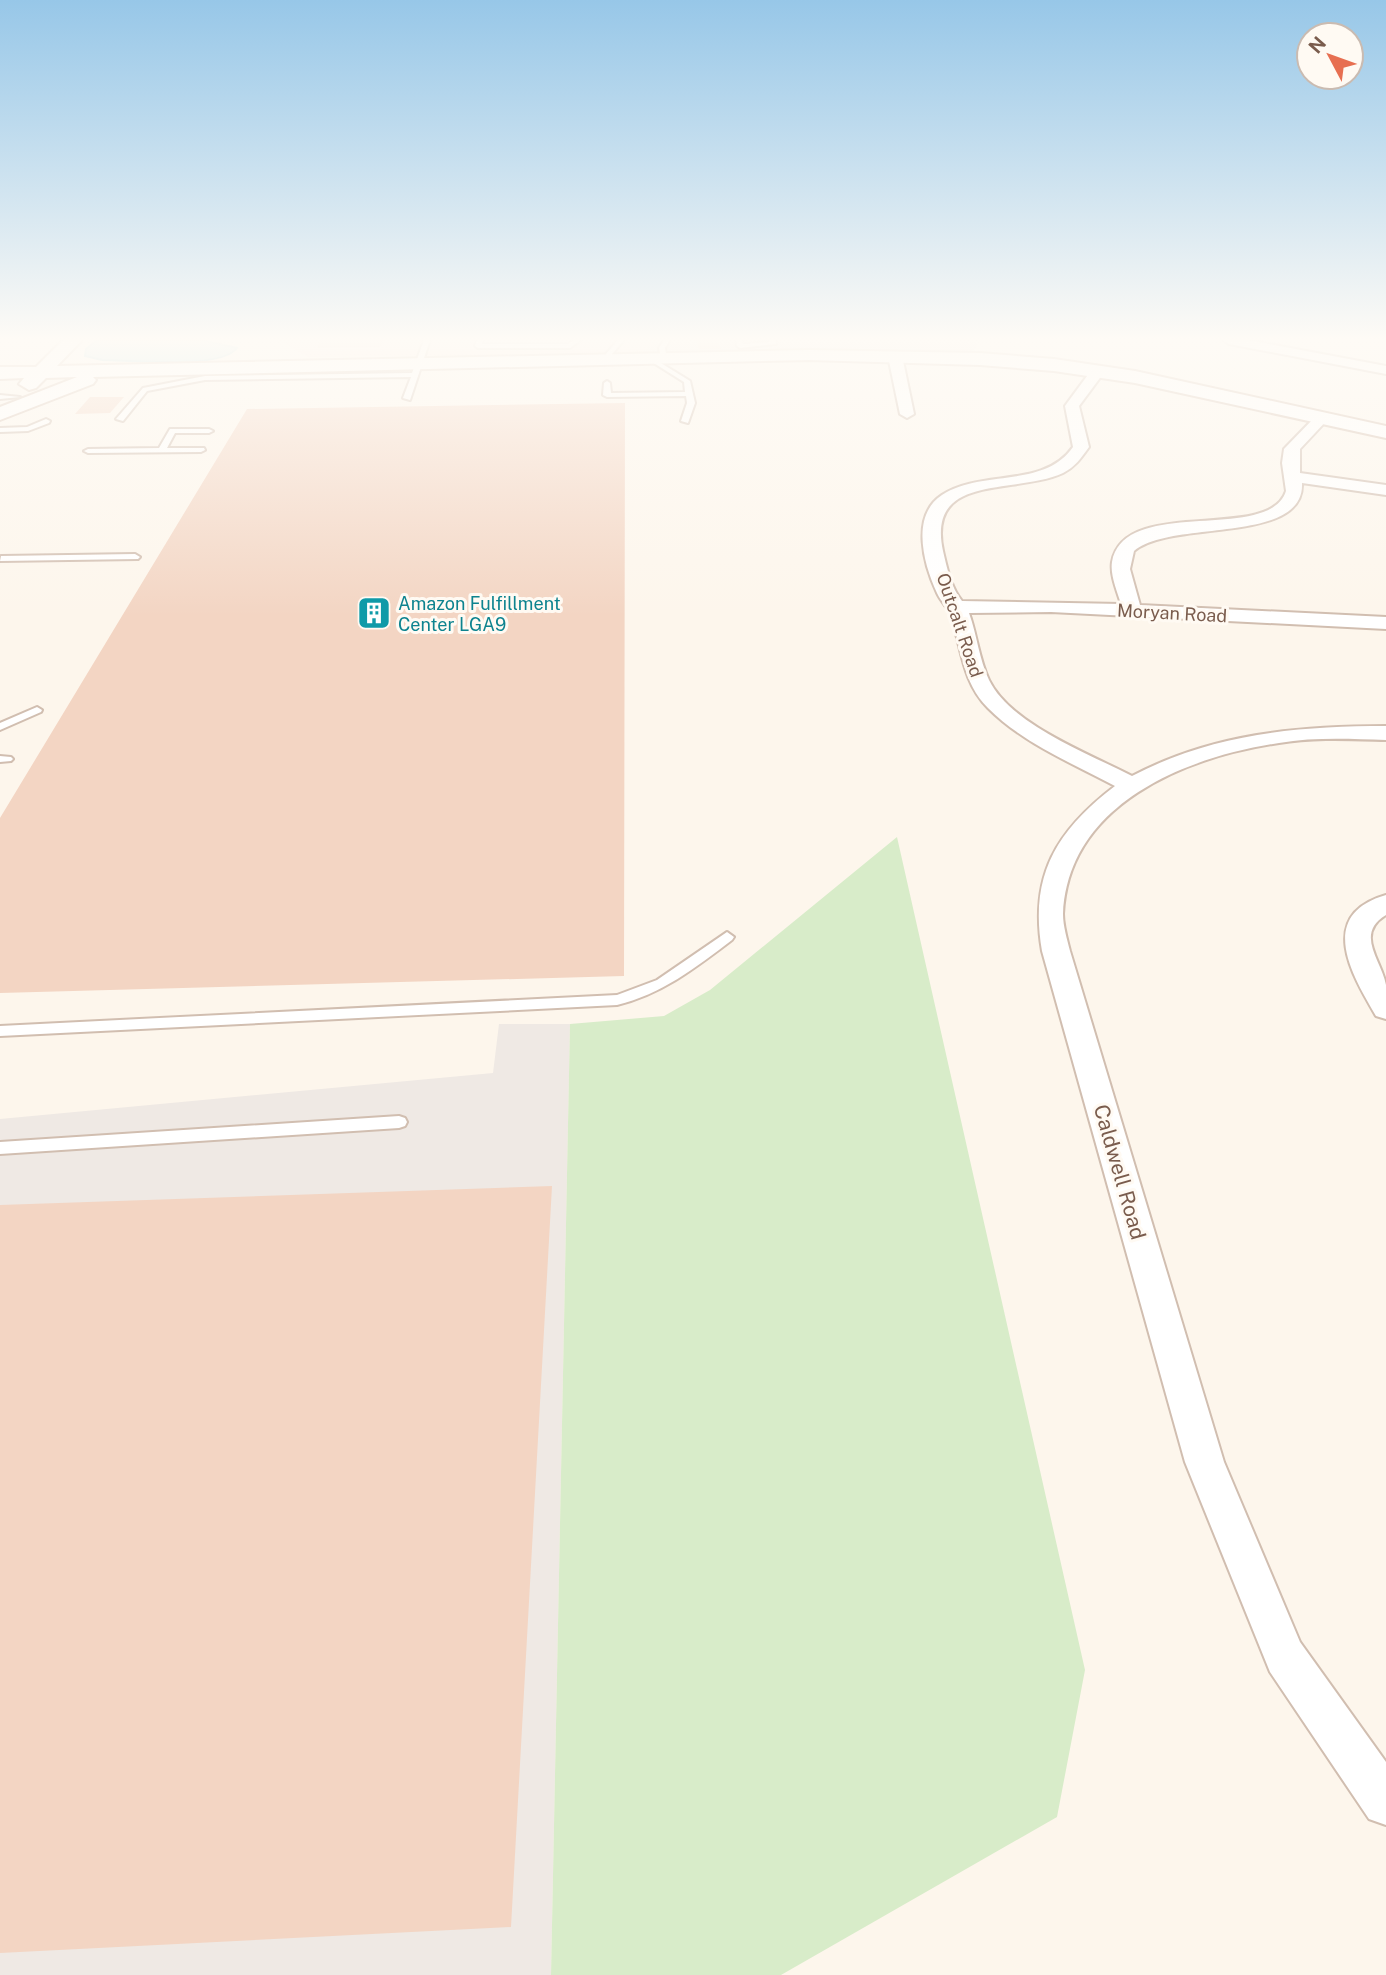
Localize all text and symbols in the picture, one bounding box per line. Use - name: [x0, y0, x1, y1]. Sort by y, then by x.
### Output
- north arrow: [1295, 21, 1365, 91]
- text: N: [1304, 32, 1330, 58]
- street label: Outcalt Road: [932, 570, 988, 680]
- place label: Amazon Fulfillment Center LGA9: [398, 593, 561, 635]
- building icon: Amazon Fulfillment Center LGA9: [355, 594, 393, 632]
- street label: Moryan Road: [1117, 600, 1227, 626]
- street label: Caldwell Road: [1089, 1101, 1151, 1243]

